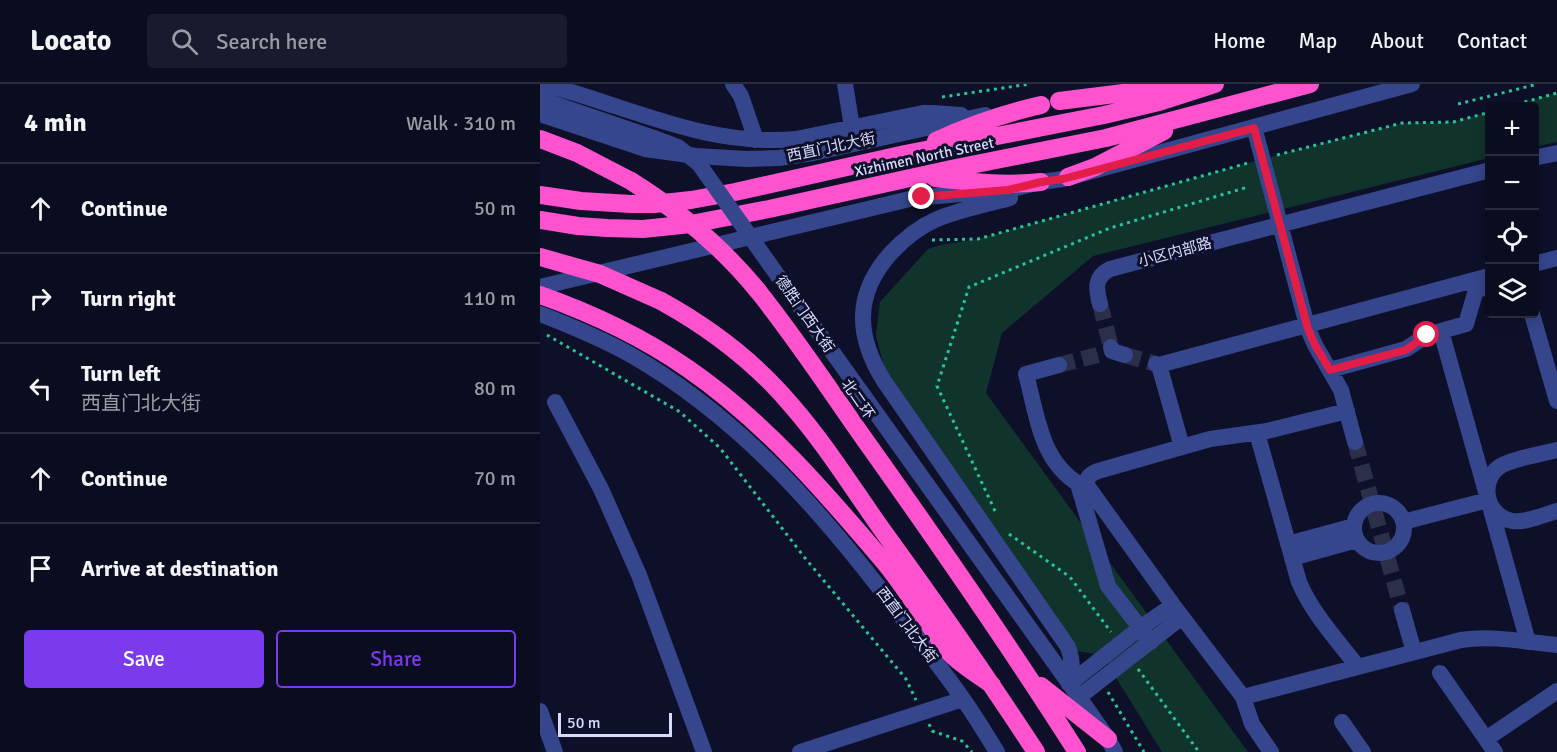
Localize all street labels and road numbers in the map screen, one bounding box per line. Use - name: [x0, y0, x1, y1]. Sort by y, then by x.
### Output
- street label: 西直门北大街: [785, 129, 877, 165]
- street label: Xizhimen North Street: [852, 133, 996, 181]
- street label: 小区内部路: [1136, 234, 1214, 270]
- street label: 德胜门西大街: [772, 272, 838, 356]
- street label: 北二环: [838, 375, 878, 423]
- street label: 西直门北大街: [873, 584, 941, 666]

